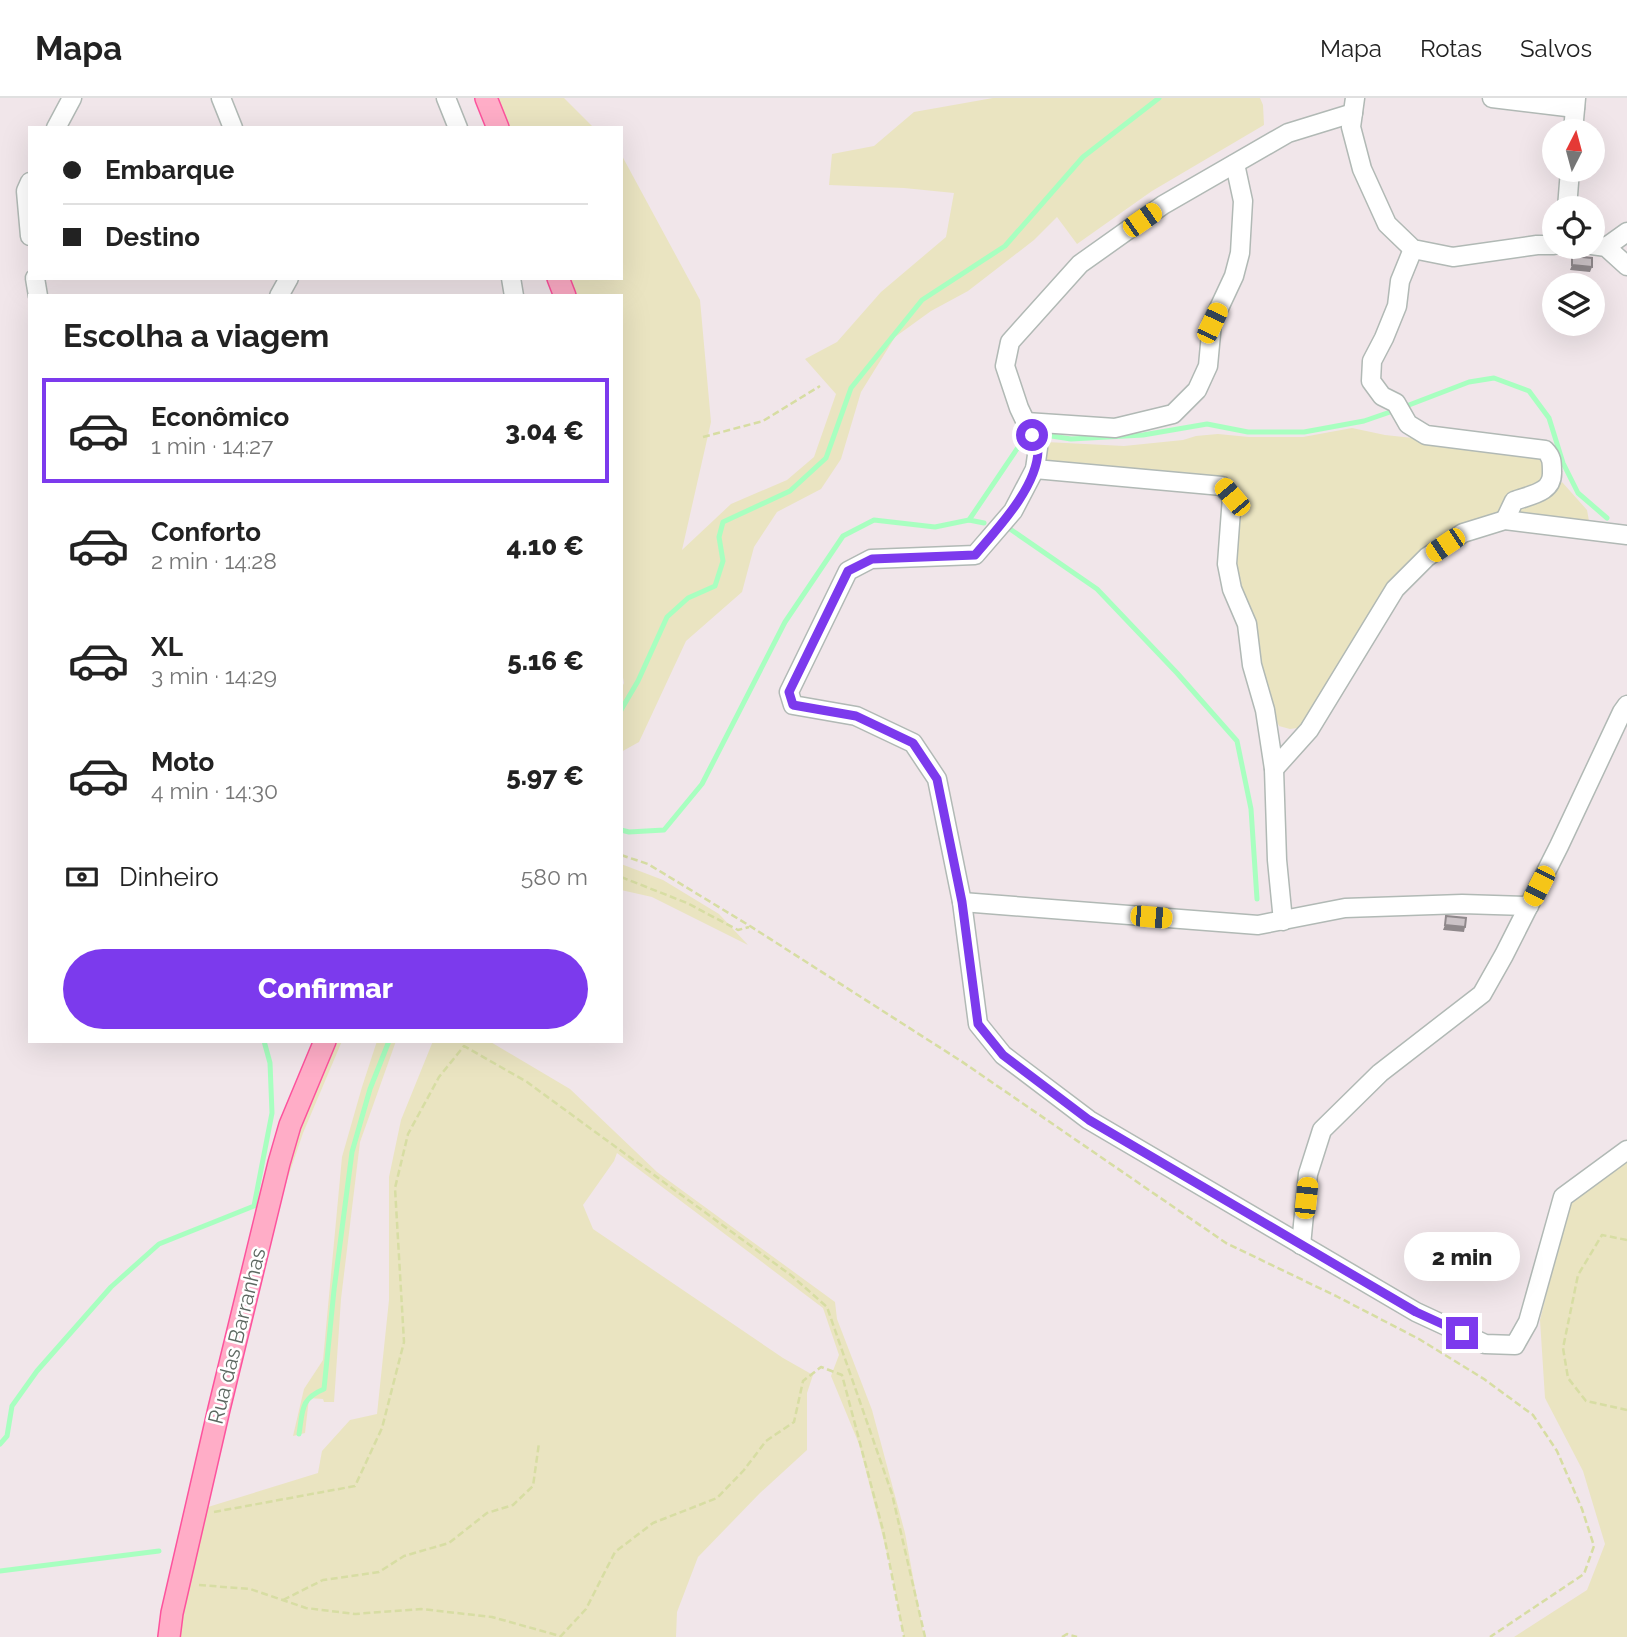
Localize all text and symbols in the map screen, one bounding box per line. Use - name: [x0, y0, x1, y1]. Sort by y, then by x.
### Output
- text: Mapa: [35, 29, 122, 68]
- text: Mapa: [1320, 34, 1382, 63]
- text: Rotas: [1420, 34, 1482, 63]
- text: Salvos: [1520, 34, 1592, 63]
- north arrow: [1542, 119, 1605, 182]
- map controls: [1542, 119, 1605, 336]
- text: Embarque: [105, 155, 234, 185]
- button: locate: [1542, 196, 1605, 259]
- car: [1119, 199, 1166, 241]
- text: Destino: [105, 222, 200, 252]
- button: layers: [1542, 273, 1605, 336]
- car: [1194, 300, 1231, 346]
- text: Escolha a viagem: [63, 317, 329, 354]
- icon: car: [67, 399, 130, 462]
- text: Econômico: [151, 402, 289, 432]
- text: 3.04 €: [505, 416, 584, 446]
- route start: [1016, 419, 1048, 451]
- text: 1 min · 14:27: [151, 432, 273, 459]
- car: [1211, 474, 1254, 520]
- icon: car: [67, 514, 130, 577]
- text: Conforto: [151, 517, 261, 547]
- car: [1422, 525, 1469, 565]
- text: 4.10 €: [506, 531, 584, 561]
- text: 2 min · 14:28: [151, 547, 277, 574]
- icon: car: [67, 629, 130, 692]
- text: XL: [151, 632, 183, 662]
- text: 5.16 €: [507, 646, 584, 676]
- text: 3 min · 14:29: [151, 662, 277, 689]
- icon: car: [67, 744, 130, 807]
- text: Moto: [151, 747, 214, 777]
- text: 5.97 €: [506, 761, 584, 791]
- text: 4 min · 14:30: [151, 777, 278, 804]
- icon: cash: [63, 858, 101, 896]
- text: Dinheiro: [119, 862, 219, 892]
- text: 580 m: [521, 863, 588, 890]
- car: [1521, 863, 1558, 909]
- car: [1130, 905, 1173, 929]
- button: Confirmar: [63, 949, 588, 1029]
- car: [1294, 1176, 1319, 1220]
- callout: 2 min: [1404, 1232, 1520, 1280]
- text: 2 min: [1432, 1243, 1492, 1270]
- street label: Rua das Barranhas: [203, 1245, 270, 1426]
- route end: [1446, 1317, 1478, 1349]

